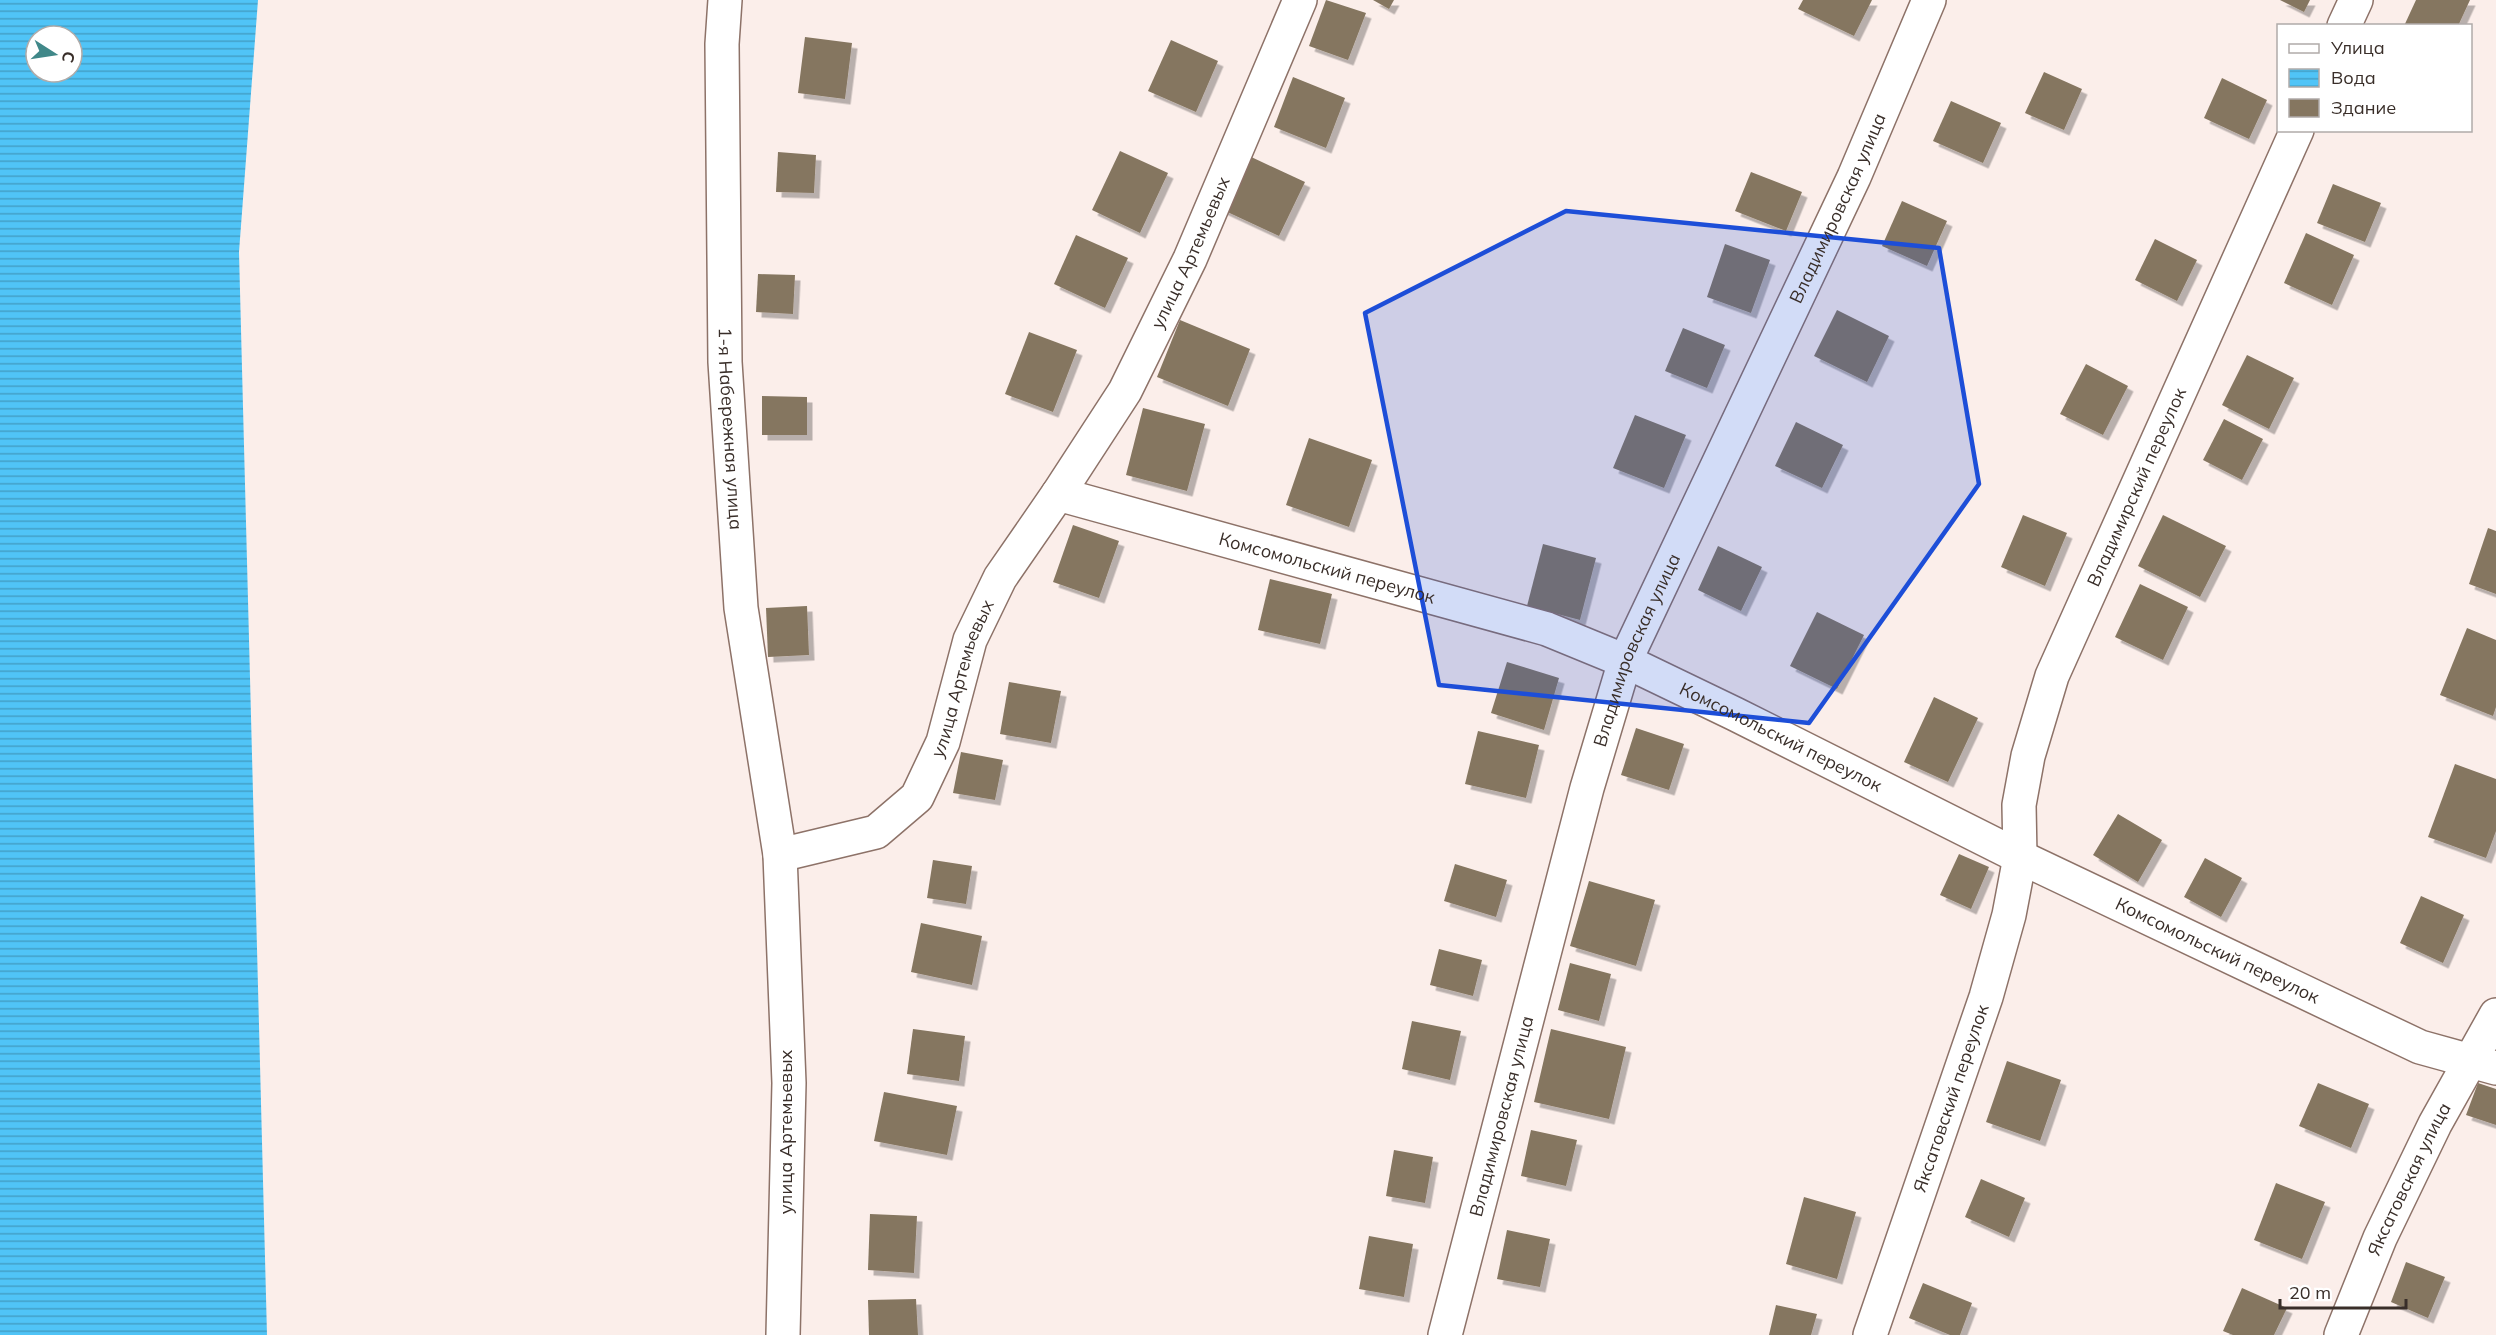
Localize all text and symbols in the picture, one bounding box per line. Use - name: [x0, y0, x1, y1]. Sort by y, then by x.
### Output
- north arrow: [24, 24, 84, 84]
- legend: [2277, 24, 2472, 132]
- text: Улица: [2330, 36, 2385, 59]
- text: С: [58, 50, 80, 65]
- text: Вода: [2331, 66, 2376, 89]
- text: Здание: [2331, 96, 2396, 119]
- street label: Владимировская улица: [1784, 110, 1891, 307]
- street label: улица Артемьевых: [1146, 173, 1235, 332]
- street label: 1-я Набережная улица: [714, 327, 748, 531]
- street label: Владимирский переулок: [2082, 383, 2191, 590]
- street label: Комсомольский переулок: [1216, 527, 1438, 609]
- street label: Владимировская улица: [1588, 550, 1685, 749]
- street label: улица Артемьевых: [925, 595, 999, 761]
- street label: Комсомольский переулок: [1676, 677, 1886, 797]
- street label: Комсомольский переулок: [2112, 892, 2324, 1009]
- street label: Яксатовский переулок: [1908, 1001, 1994, 1195]
- street label: Владимировская улица: [1464, 1013, 1538, 1219]
- street label: улица Артемьевых: [774, 1049, 797, 1214]
- street label: Яксатовская улица: [2362, 1098, 2456, 1259]
- scale bar: [2280, 1272, 2406, 1310]
- text: 20 m: [2289, 1281, 2331, 1304]

